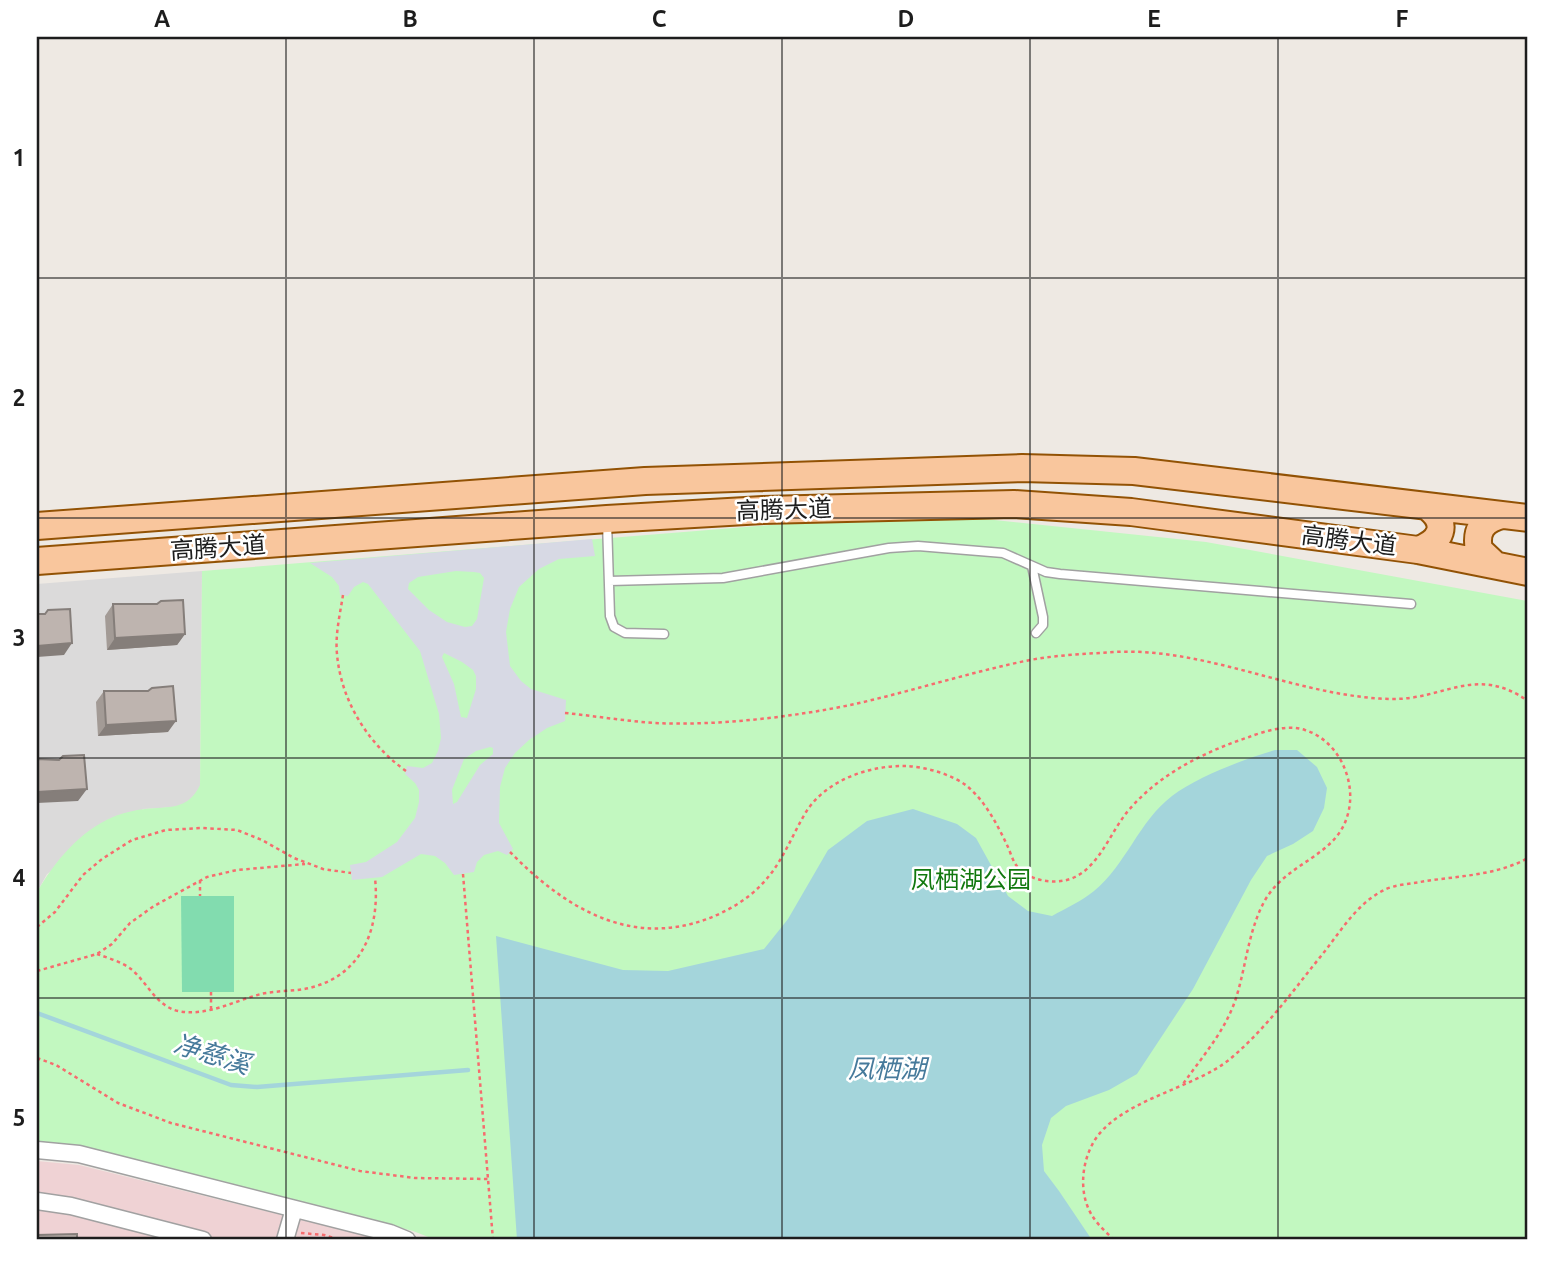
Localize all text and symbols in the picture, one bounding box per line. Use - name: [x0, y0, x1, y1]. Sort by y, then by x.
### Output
- text: A: [154, 6, 170, 31]
- text: B: [402, 6, 418, 31]
- text: C: [652, 6, 667, 31]
- text: D: [898, 6, 914, 31]
- text: E: [1147, 6, 1161, 31]
- text: F: [1396, 6, 1409, 31]
- text: 1: [13, 145, 25, 170]
- text: 2: [13, 385, 25, 410]
- street label: 高腾大道: [736, 494, 832, 525]
- street label: 高腾大道: [1300, 521, 1398, 560]
- street label: 高腾大道: [169, 531, 267, 564]
- text: 3: [13, 625, 25, 650]
- text: 4: [13, 865, 26, 890]
- park label: 凤栖湖公园: [911, 866, 1031, 893]
- water label: 净慈溪: [171, 1028, 257, 1080]
- water label: 凤栖湖: [848, 1054, 930, 1083]
- text: 5: [13, 1105, 25, 1130]

